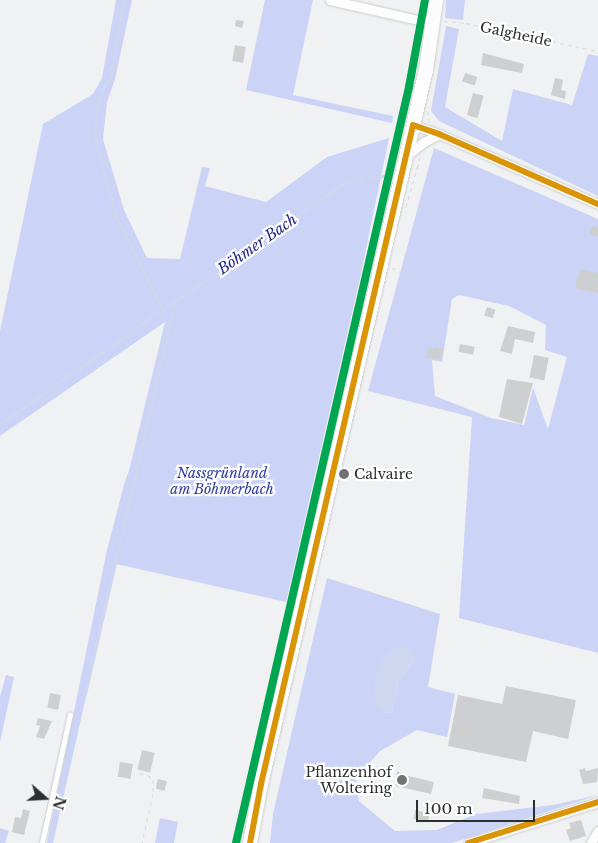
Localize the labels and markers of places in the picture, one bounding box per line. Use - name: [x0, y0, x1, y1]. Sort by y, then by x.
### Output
- place label: Calvaire: [354, 466, 413, 482]
- marker: Calvaire: [338, 468, 350, 480]
- place label: Pflanzenhof Woltering: [305, 764, 392, 796]
- marker: Pflanzenhof Woltering: [396, 774, 408, 786]

